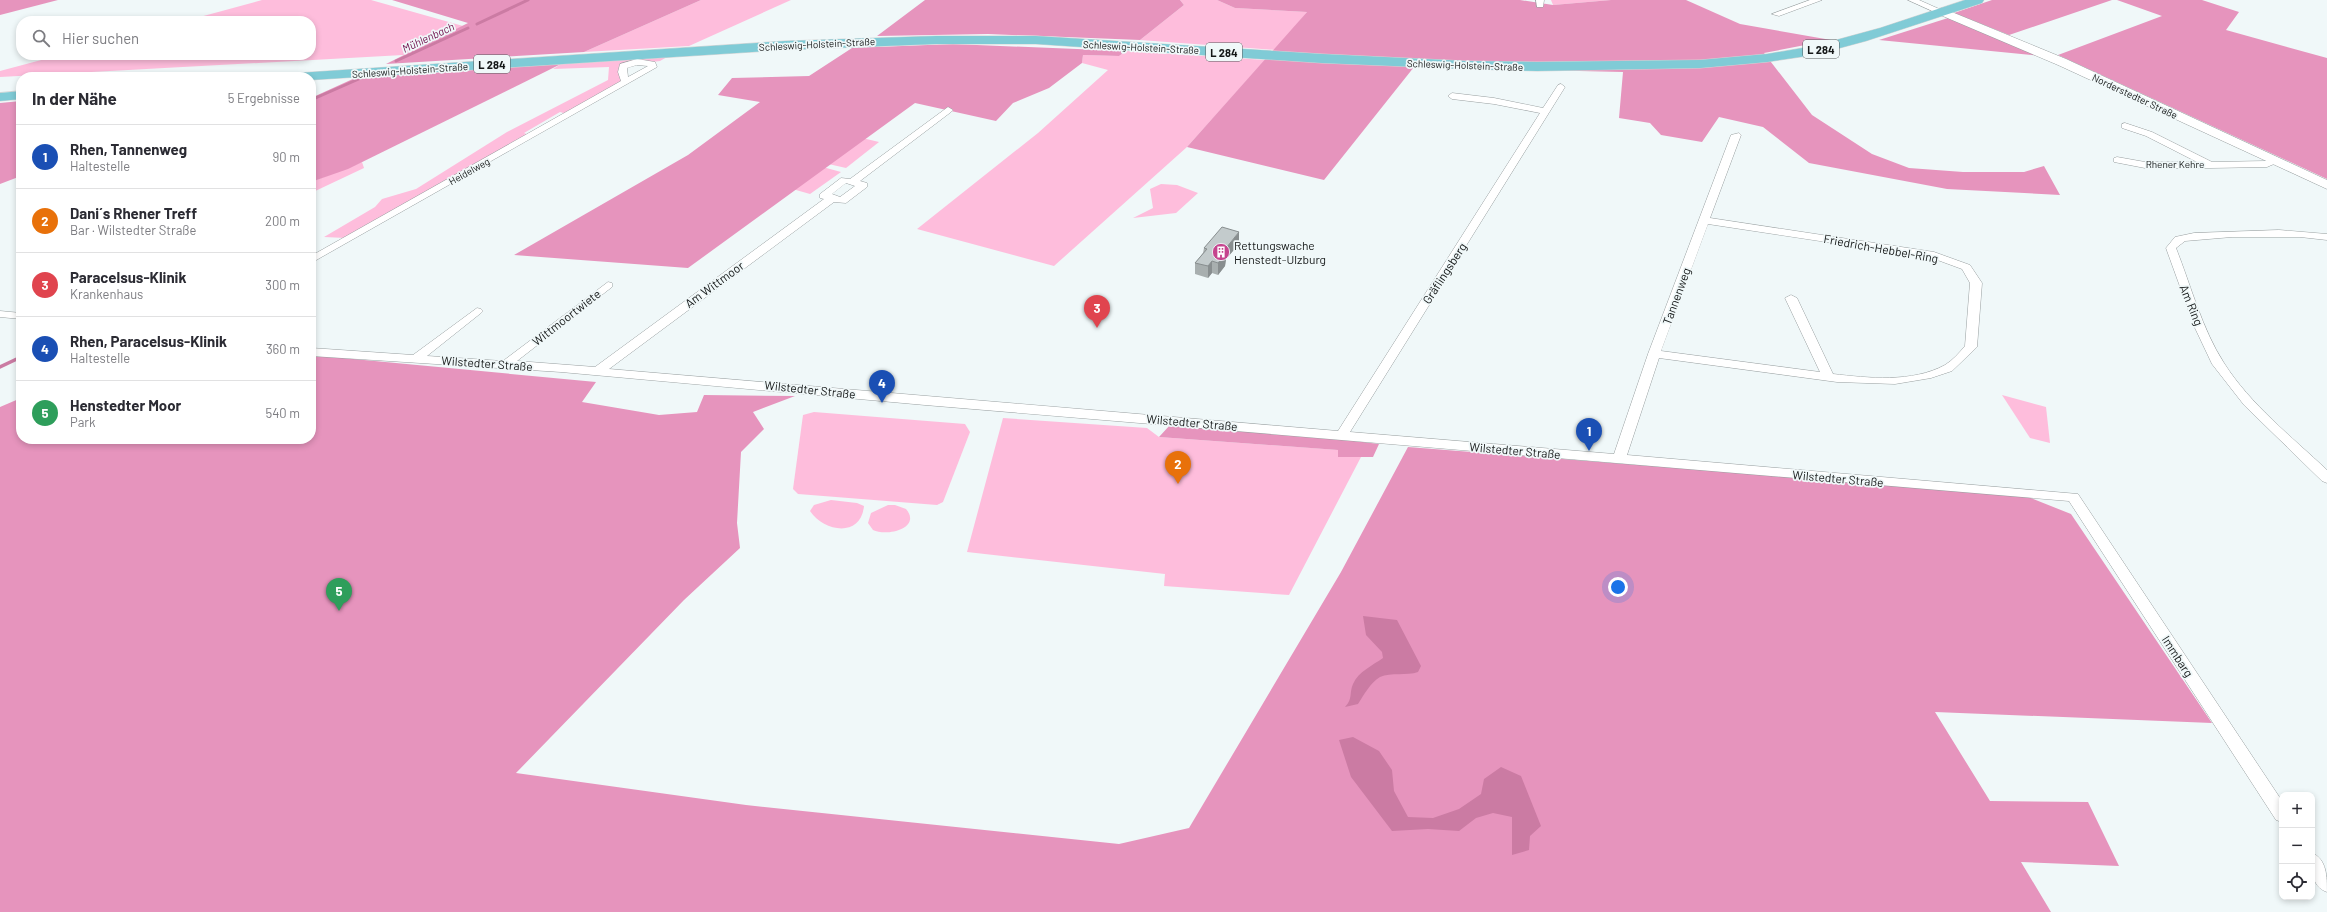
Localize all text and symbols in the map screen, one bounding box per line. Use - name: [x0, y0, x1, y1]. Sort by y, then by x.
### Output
- search box: [16, 16, 316, 60]
- water label: Mühlenbach: [400, 19, 456, 55]
- icon: search: [30, 27, 52, 49]
- text: Hier suchen: [62, 29, 139, 47]
- street label: Schleswig-Holstein-Straße: [759, 35, 875, 53]
- street label: Schleswig-Holstein-Straße: [1083, 38, 1199, 56]
- road number: L 284: [1803, 40, 1839, 58]
- road number: L 284: [1206, 43, 1242, 61]
- road number: L 284: [474, 55, 510, 73]
- street label: Schleswig-Holstein-Straße: [1407, 57, 1523, 73]
- street label: Schleswig-Holstein-Straße: [352, 60, 468, 80]
- street label: Norderstedter Straße: [2090, 71, 2180, 121]
- text: In der Nähe: [32, 88, 117, 108]
- text: 5 Ergebnisse: [228, 90, 300, 106]
- text: Rhen, Tannenweg: [70, 140, 187, 158]
- text: 1: [43, 149, 47, 165]
- text: 90 m: [273, 149, 300, 165]
- street label: Heidelweg: [446, 155, 492, 187]
- text: Haltestelle: [70, 158, 130, 174]
- street label: Rhener Kehre: [2146, 158, 2204, 170]
- text: Dani´s Rhener Treff: [70, 204, 197, 222]
- text: 2: [41, 213, 49, 229]
- text: 200 m: [265, 213, 300, 229]
- text: Bar · Wilstedter Straße: [70, 222, 197, 238]
- street label: Friedrich-Hebbel-Ring: [1823, 231, 1939, 265]
- place label: Rettungswache Henstedt-Ulzburg: [1234, 238, 1326, 266]
- street label: Gräflingsberg: [1419, 240, 1469, 306]
- building icon: Rettungswache Henstedt-Ulzburg: [1211, 242, 1231, 262]
- street label: Am Wittmoor: [682, 258, 747, 310]
- street label: Tannenweg: [1659, 266, 1693, 326]
- text: Paracelsus-Klinik: [70, 268, 186, 286]
- text: 3: [41, 277, 49, 293]
- text: 300 m: [265, 277, 300, 293]
- street label: Am Ring: [2177, 282, 2207, 328]
- text: Krankenhaus: [70, 286, 143, 302]
- street label: Wittmoortwiete: [529, 286, 603, 348]
- pin: 3: [1084, 295, 1110, 328]
- text: Rhen, Paracelsus-Klinik: [70, 332, 227, 350]
- text: 4: [41, 341, 49, 357]
- text: 360 m: [266, 341, 300, 357]
- text: Haltestelle: [70, 350, 130, 366]
- street label: Wilstedter Straße: [441, 353, 533, 373]
- pin: 4: [869, 370, 895, 403]
- street label: Wilstedter Straße: [764, 377, 856, 401]
- text: Henstedter Moor: [70, 396, 181, 414]
- text: 5: [41, 405, 49, 421]
- text: 540 m: [265, 405, 300, 421]
- street label: Wilstedter Straße: [1146, 411, 1238, 433]
- text: Park: [70, 414, 96, 430]
- pin: 1: [1576, 418, 1602, 451]
- street label: Wilstedter Straße: [1469, 439, 1561, 461]
- pin: 2: [1165, 451, 1191, 484]
- street label: Wilstedter Straße: [1792, 467, 1884, 489]
- your location: [1608, 577, 1628, 597]
- pin: 5: [326, 578, 352, 611]
- street label: Immbarg: [2160, 633, 2196, 679]
- map controls: [2279, 792, 2315, 900]
- button: +: [2279, 792, 2315, 828]
- button: −: [2279, 828, 2315, 864]
- button: locate: [2279, 864, 2315, 900]

